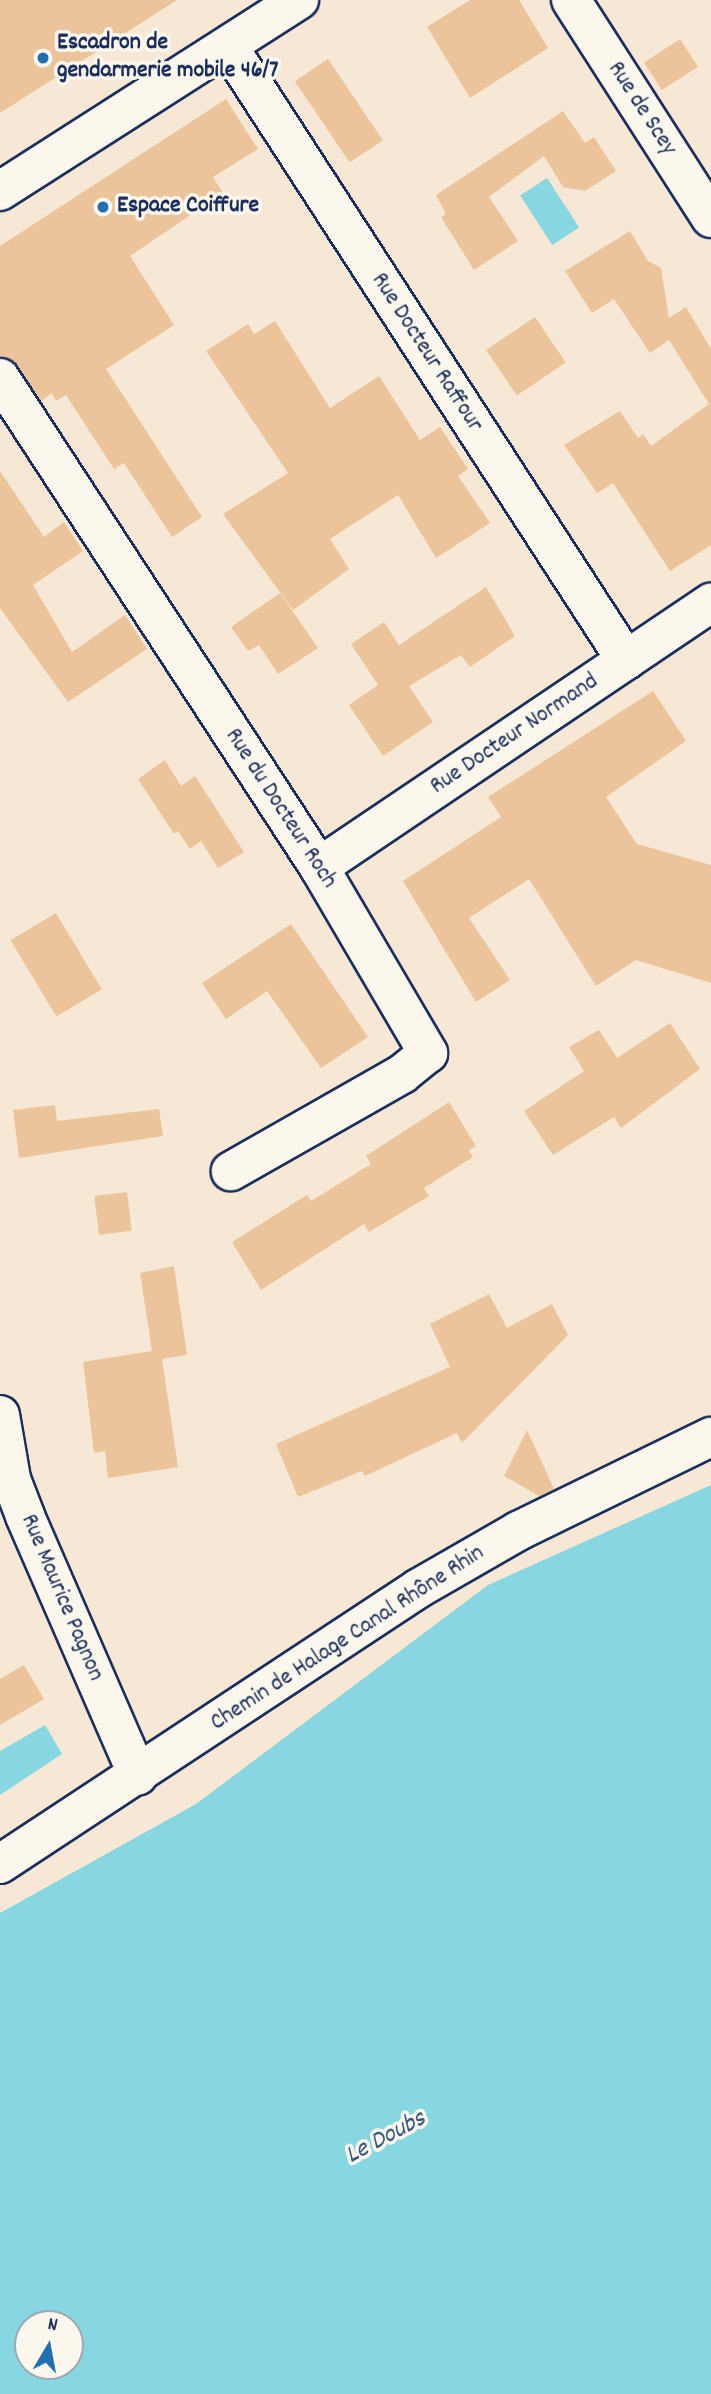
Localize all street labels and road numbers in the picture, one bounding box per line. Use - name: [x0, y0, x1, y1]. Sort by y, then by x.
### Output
- street label: Rue de Scey: [600, 57, 682, 161]
- street label: Rue Docteur Raffour: [364, 268, 488, 438]
- street label: Rue Docteur Normand: [425, 668, 605, 802]
- street label: Rue du Docteur Roch: [218, 724, 342, 894]
- street label: Rue Maurice Pagnon: [13, 1510, 109, 1686]
- street label: Chemin de Halage Canal Rhône Rhin: [206, 1540, 490, 1738]

